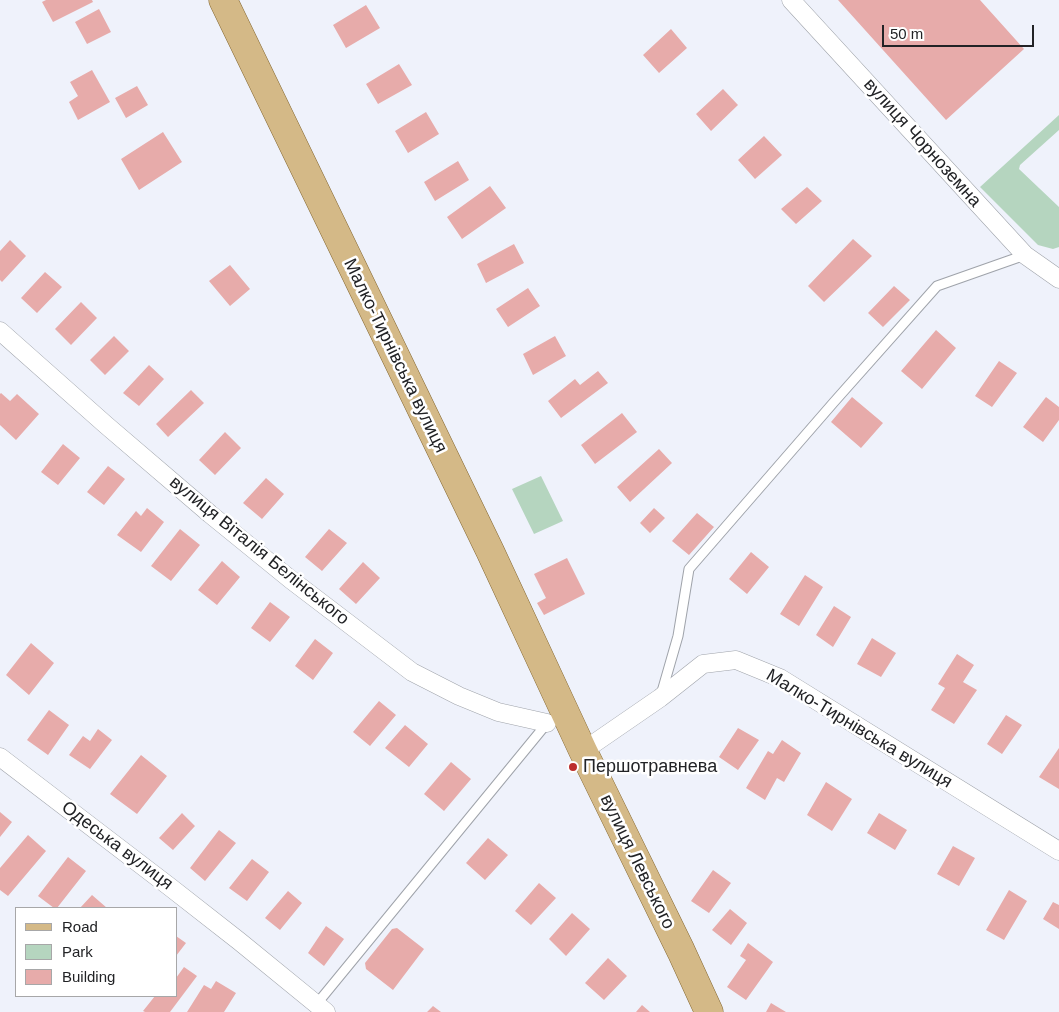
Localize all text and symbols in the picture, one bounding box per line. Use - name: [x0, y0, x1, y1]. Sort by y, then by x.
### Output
- scale bar: [884, 15, 1036, 47]
- text: 50 m: [890, 25, 923, 42]
- street label: вулиця Чорноземна: [859, 74, 985, 212]
- street label: Малко-Тирнівська вулиця: [339, 255, 451, 457]
- street label: вулиця Віталія Белінського: [165, 472, 353, 630]
- street label: Малко-Тирнівська вулиця: [762, 665, 956, 793]
- place label: Першотравнева: [583, 756, 717, 778]
- marker: Першотравнева: [567, 761, 579, 773]
- street label: вулиця Левського: [595, 791, 679, 933]
- street label: Одеська вулиця: [57, 797, 177, 895]
- legend: [15, 907, 178, 997]
- text: Road: [62, 918, 98, 935]
- text: Park: [62, 943, 93, 960]
- text: Building: [62, 968, 115, 985]

